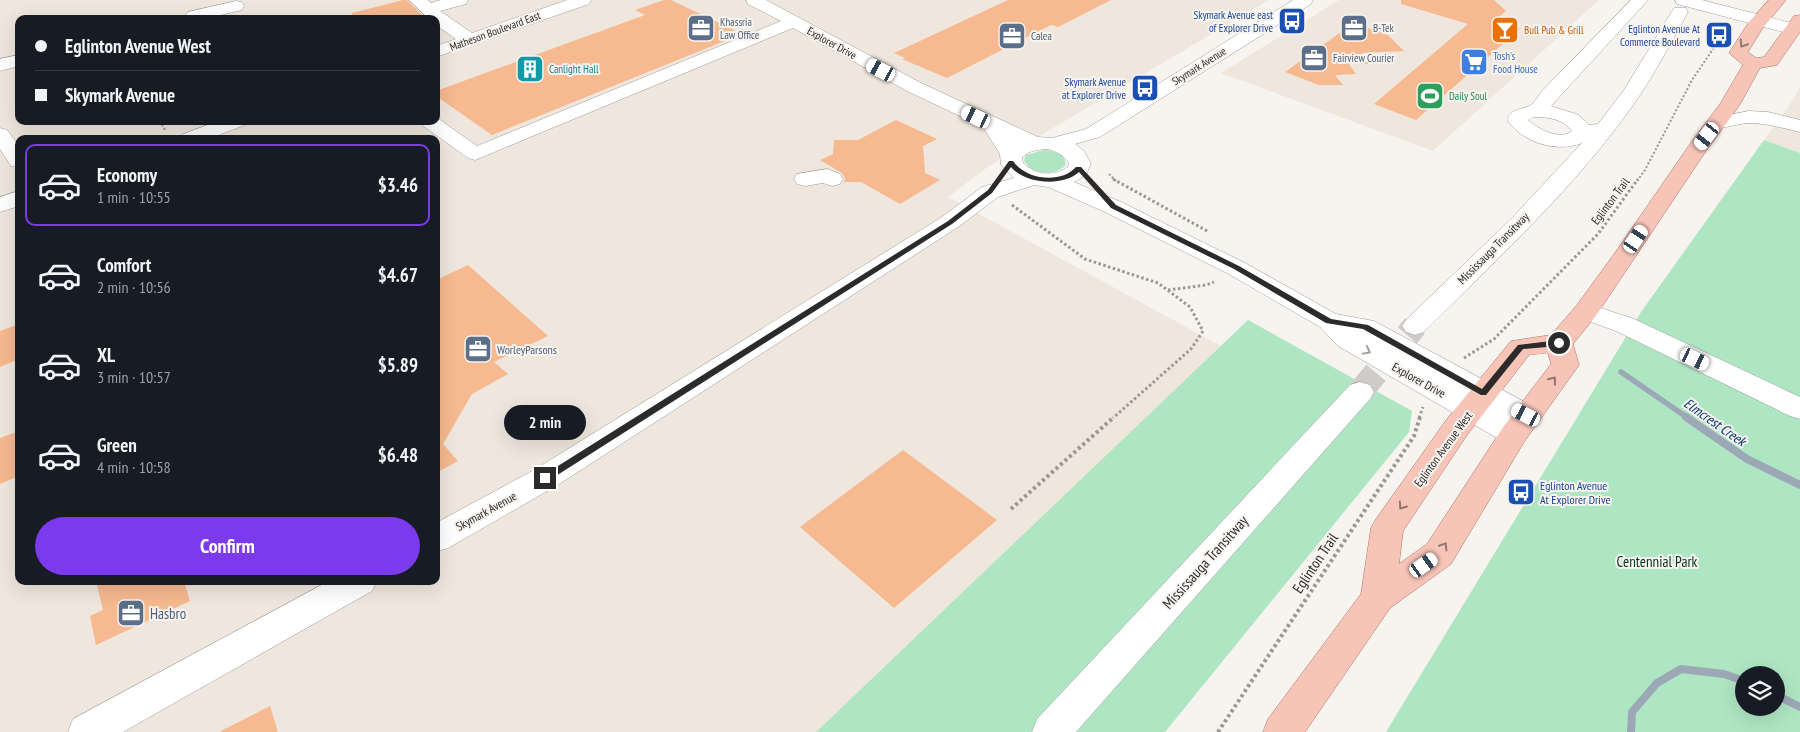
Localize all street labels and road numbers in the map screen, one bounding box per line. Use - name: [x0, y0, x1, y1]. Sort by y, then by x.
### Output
- street label: Matheson Boulevard East: [448, 8, 542, 54]
- street label: Explorer Drive: [805, 24, 860, 62]
- street label: Skymark Avenue: [1169, 44, 1229, 88]
- street label: Eglinton Trail: [1588, 174, 1633, 227]
- street label: Mississauga Transitway: [1454, 209, 1532, 287]
- street label: Explorer Drive: [1389, 359, 1449, 401]
- street label: Eglinton Avenue West: [1411, 408, 1476, 490]
- street label: Skymark Avenue: [453, 488, 519, 534]
- street label: Mississauga Transitway: [1158, 511, 1252, 613]
- street label: Eglinton Trail: [1288, 529, 1342, 597]

